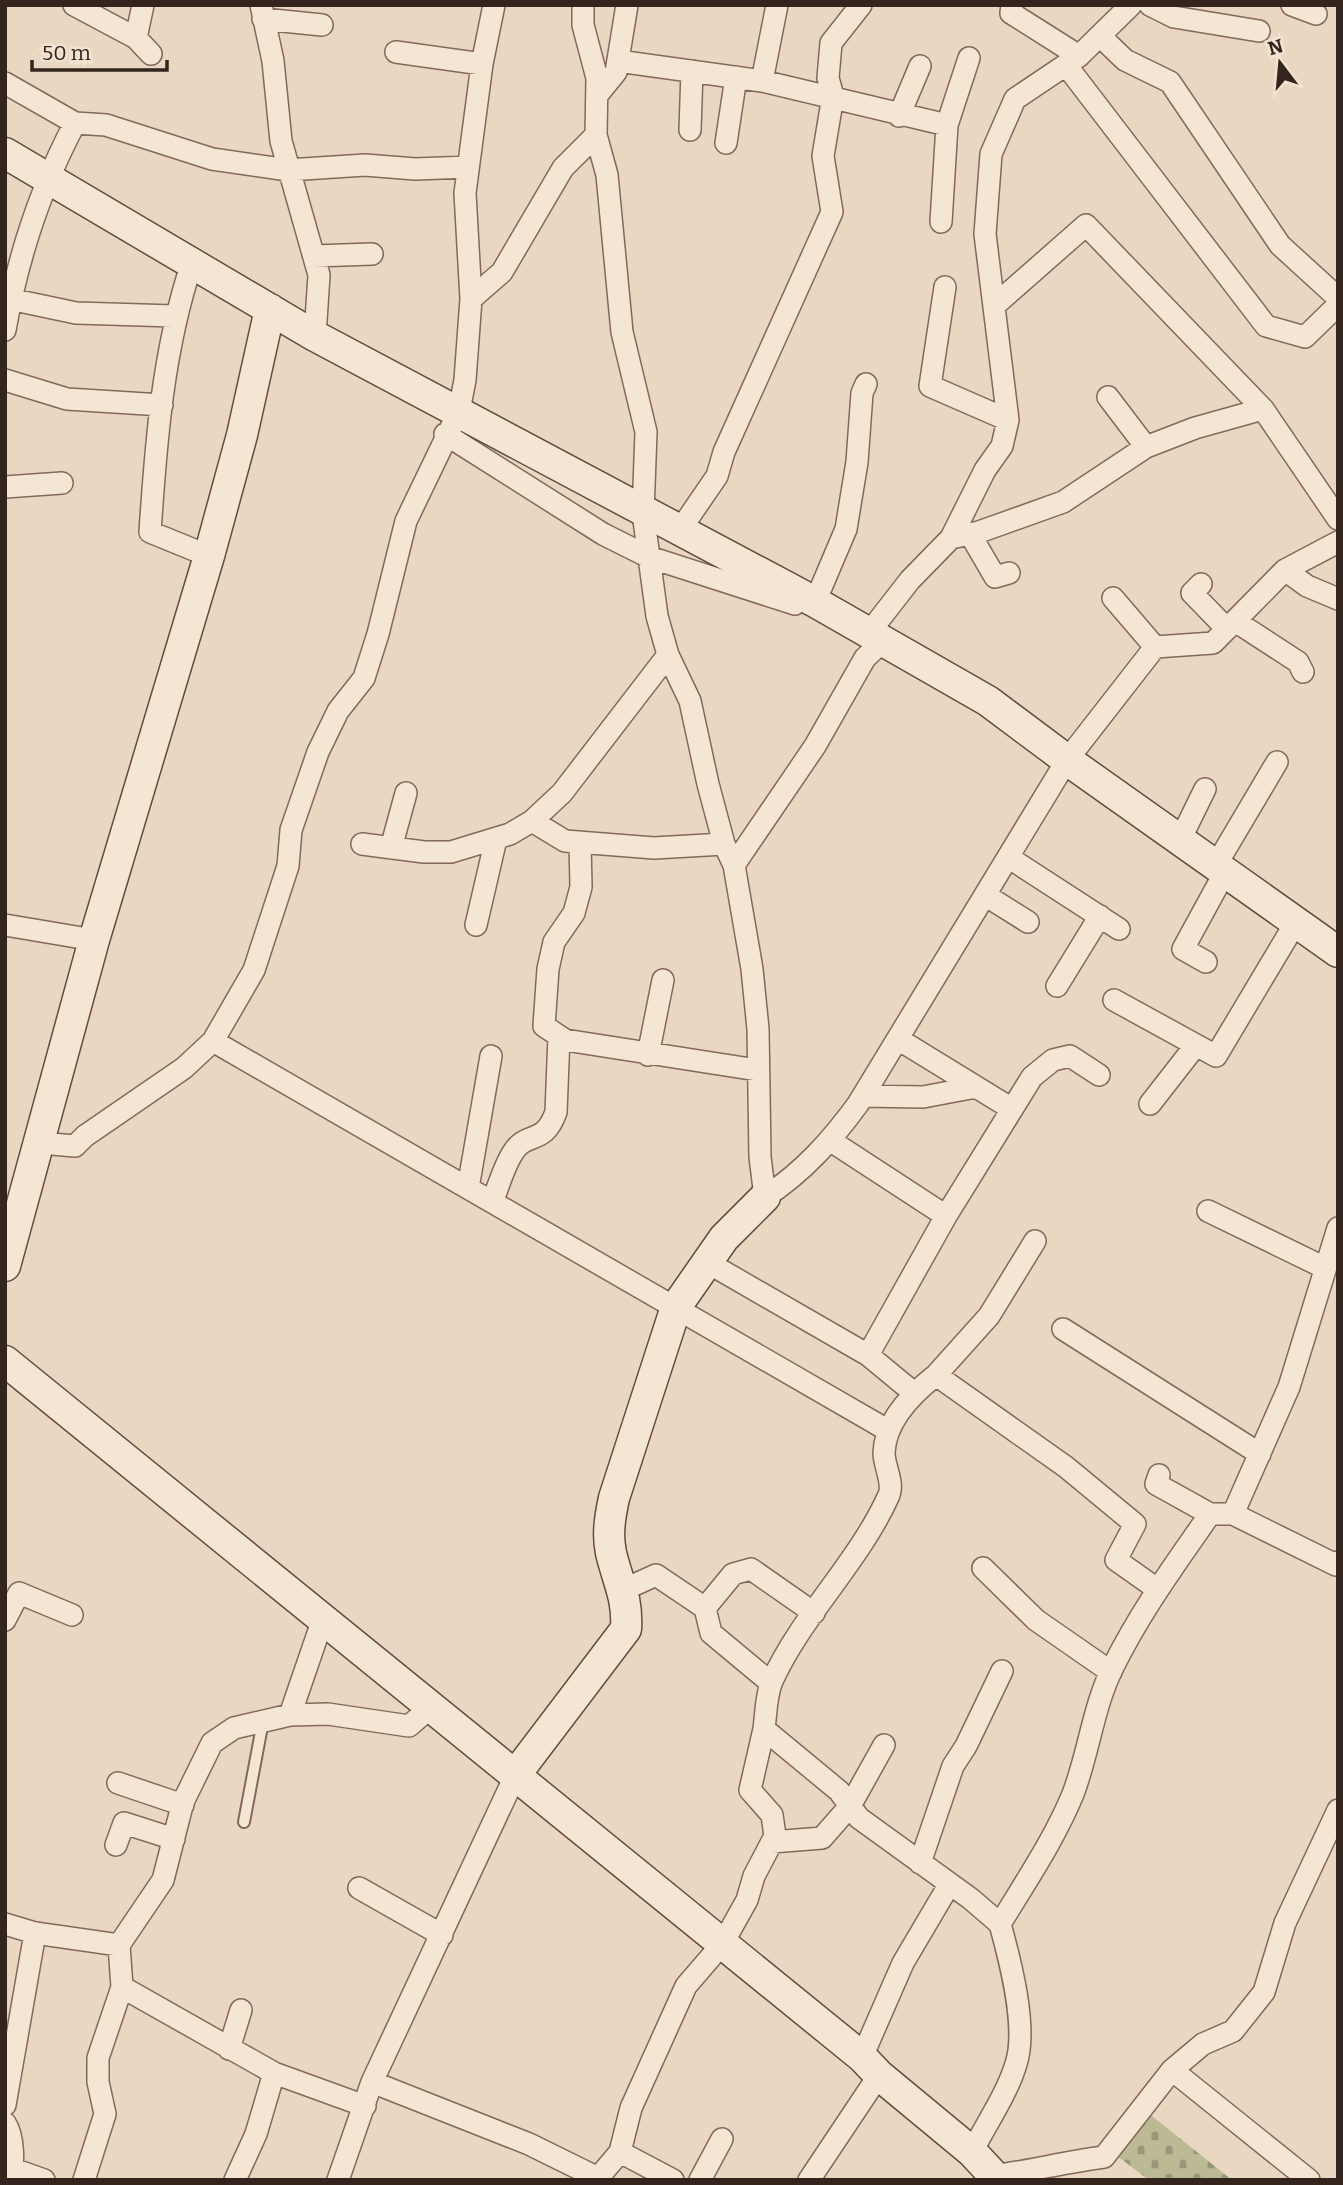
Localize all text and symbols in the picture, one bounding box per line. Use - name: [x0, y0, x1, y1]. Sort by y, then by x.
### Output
- scale bar: [32, 28, 166, 72]
- north arrow: [1245, 28, 1315, 98]
- text: N: [1265, 34, 1286, 60]
- text: 50 m: [42, 40, 91, 66]

